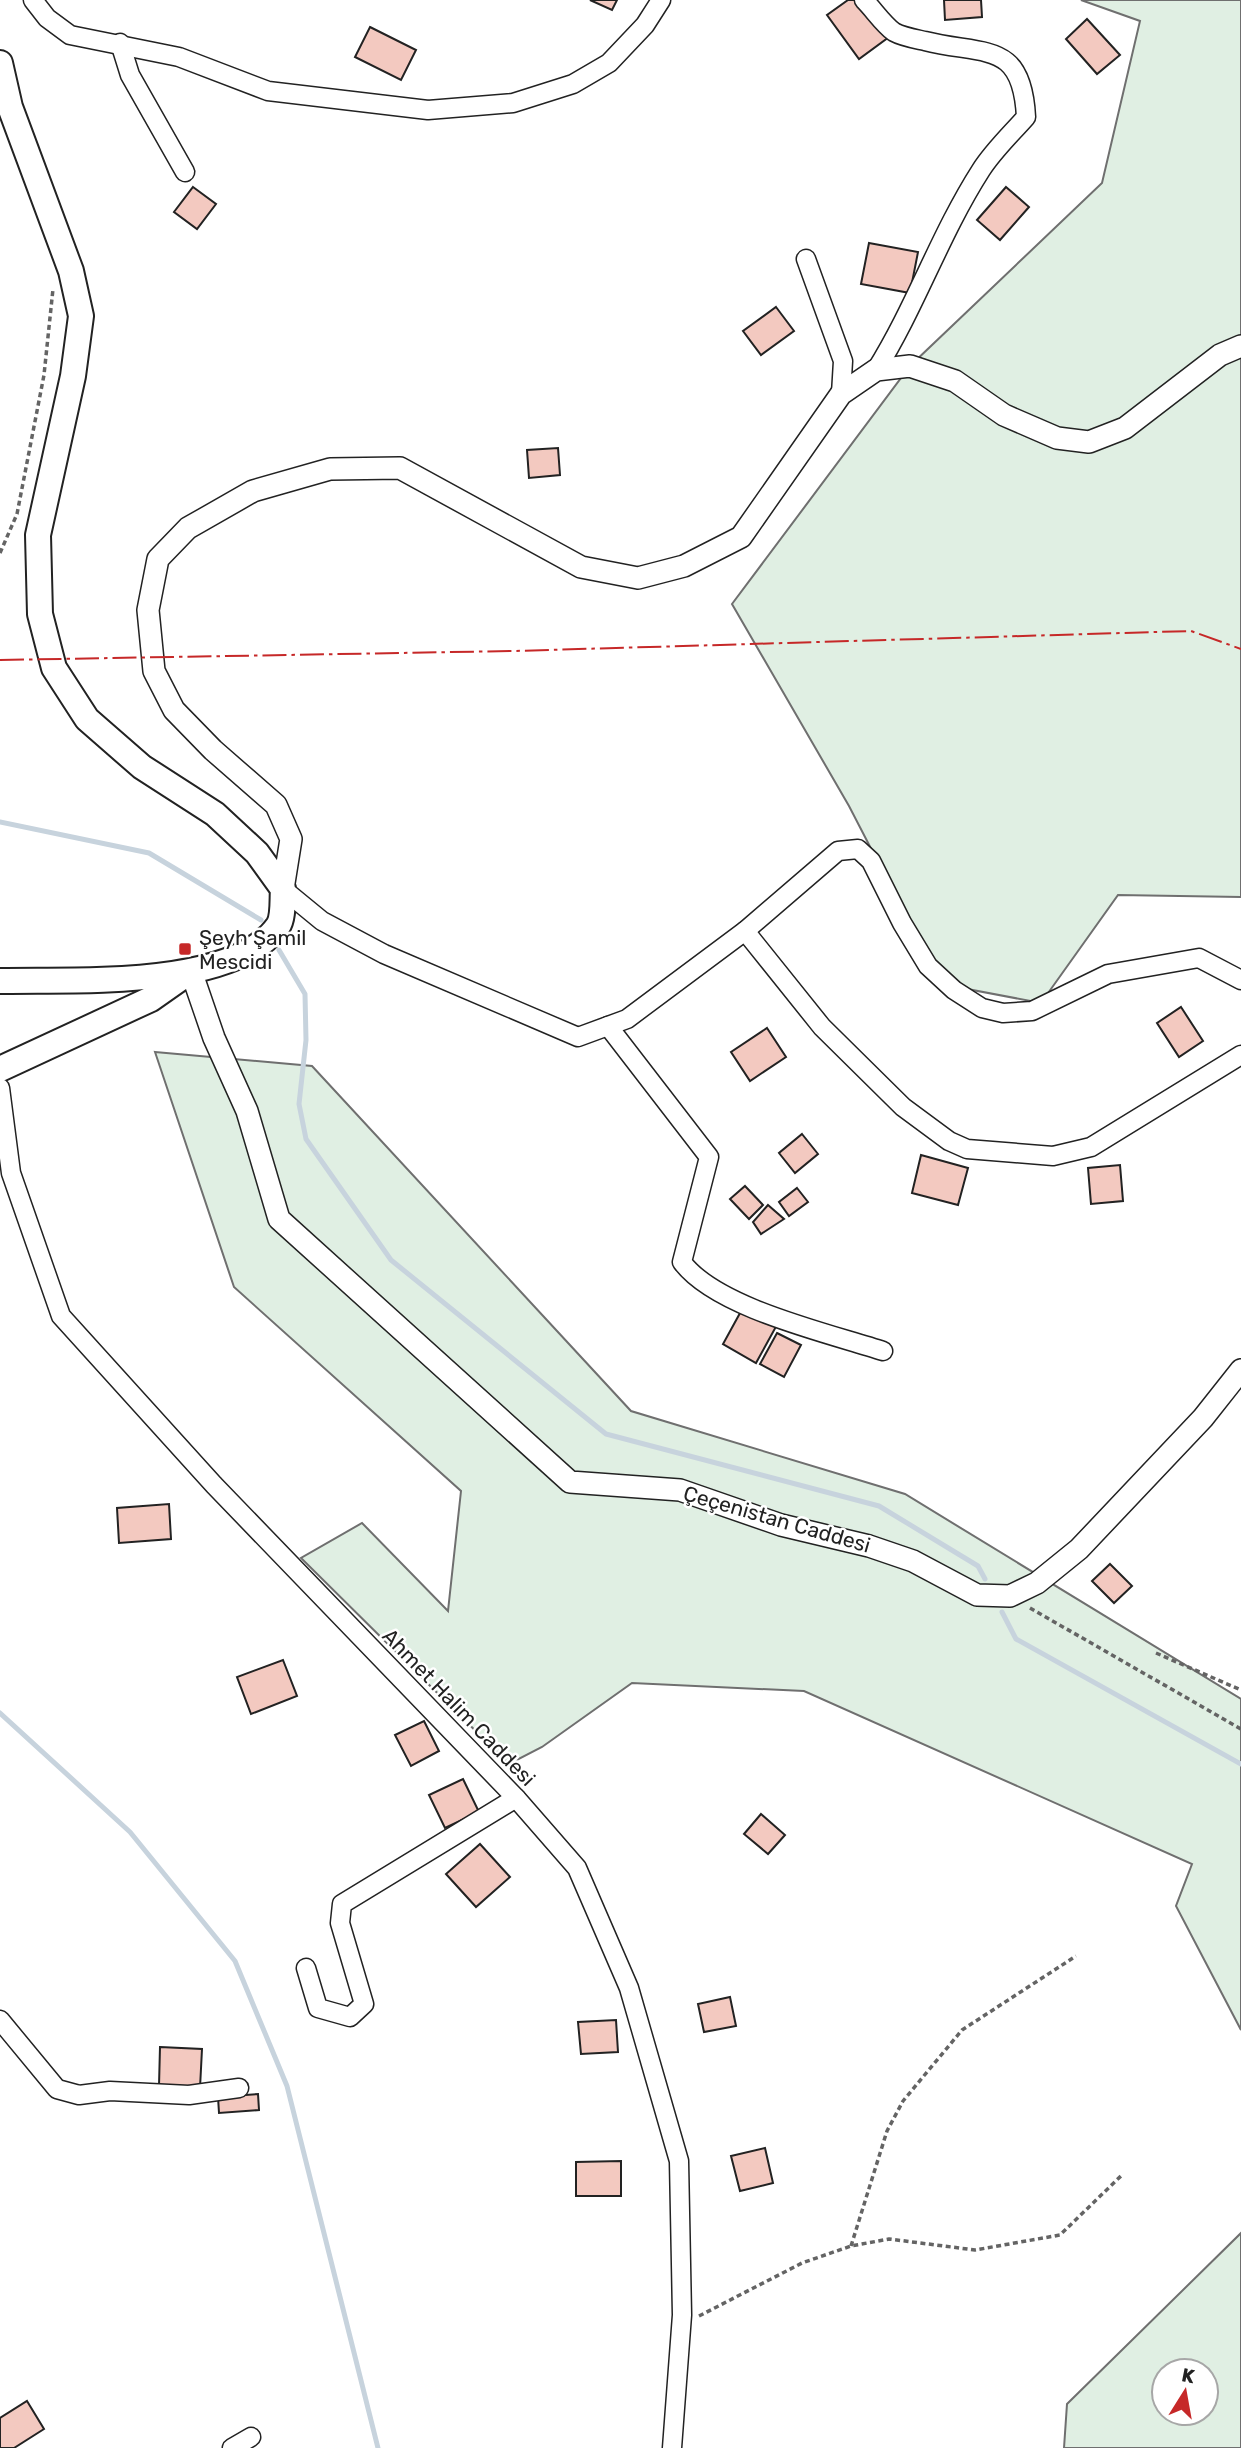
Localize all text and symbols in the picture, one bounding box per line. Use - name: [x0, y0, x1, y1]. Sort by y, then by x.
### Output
- place label: Şeyh Şamil Mescidi: [199, 925, 306, 974]
- marker: Şeyh Şamil Mescidi: [177, 941, 193, 957]
- street label: Çeçenistan Caddesi: [681, 1480, 873, 1558]
- street label: Ahmet Halim Caddesi: [377, 1623, 541, 1791]
- north arrow: [1150, 2357, 1220, 2427]
- text: K: [1180, 2363, 1197, 2388]

